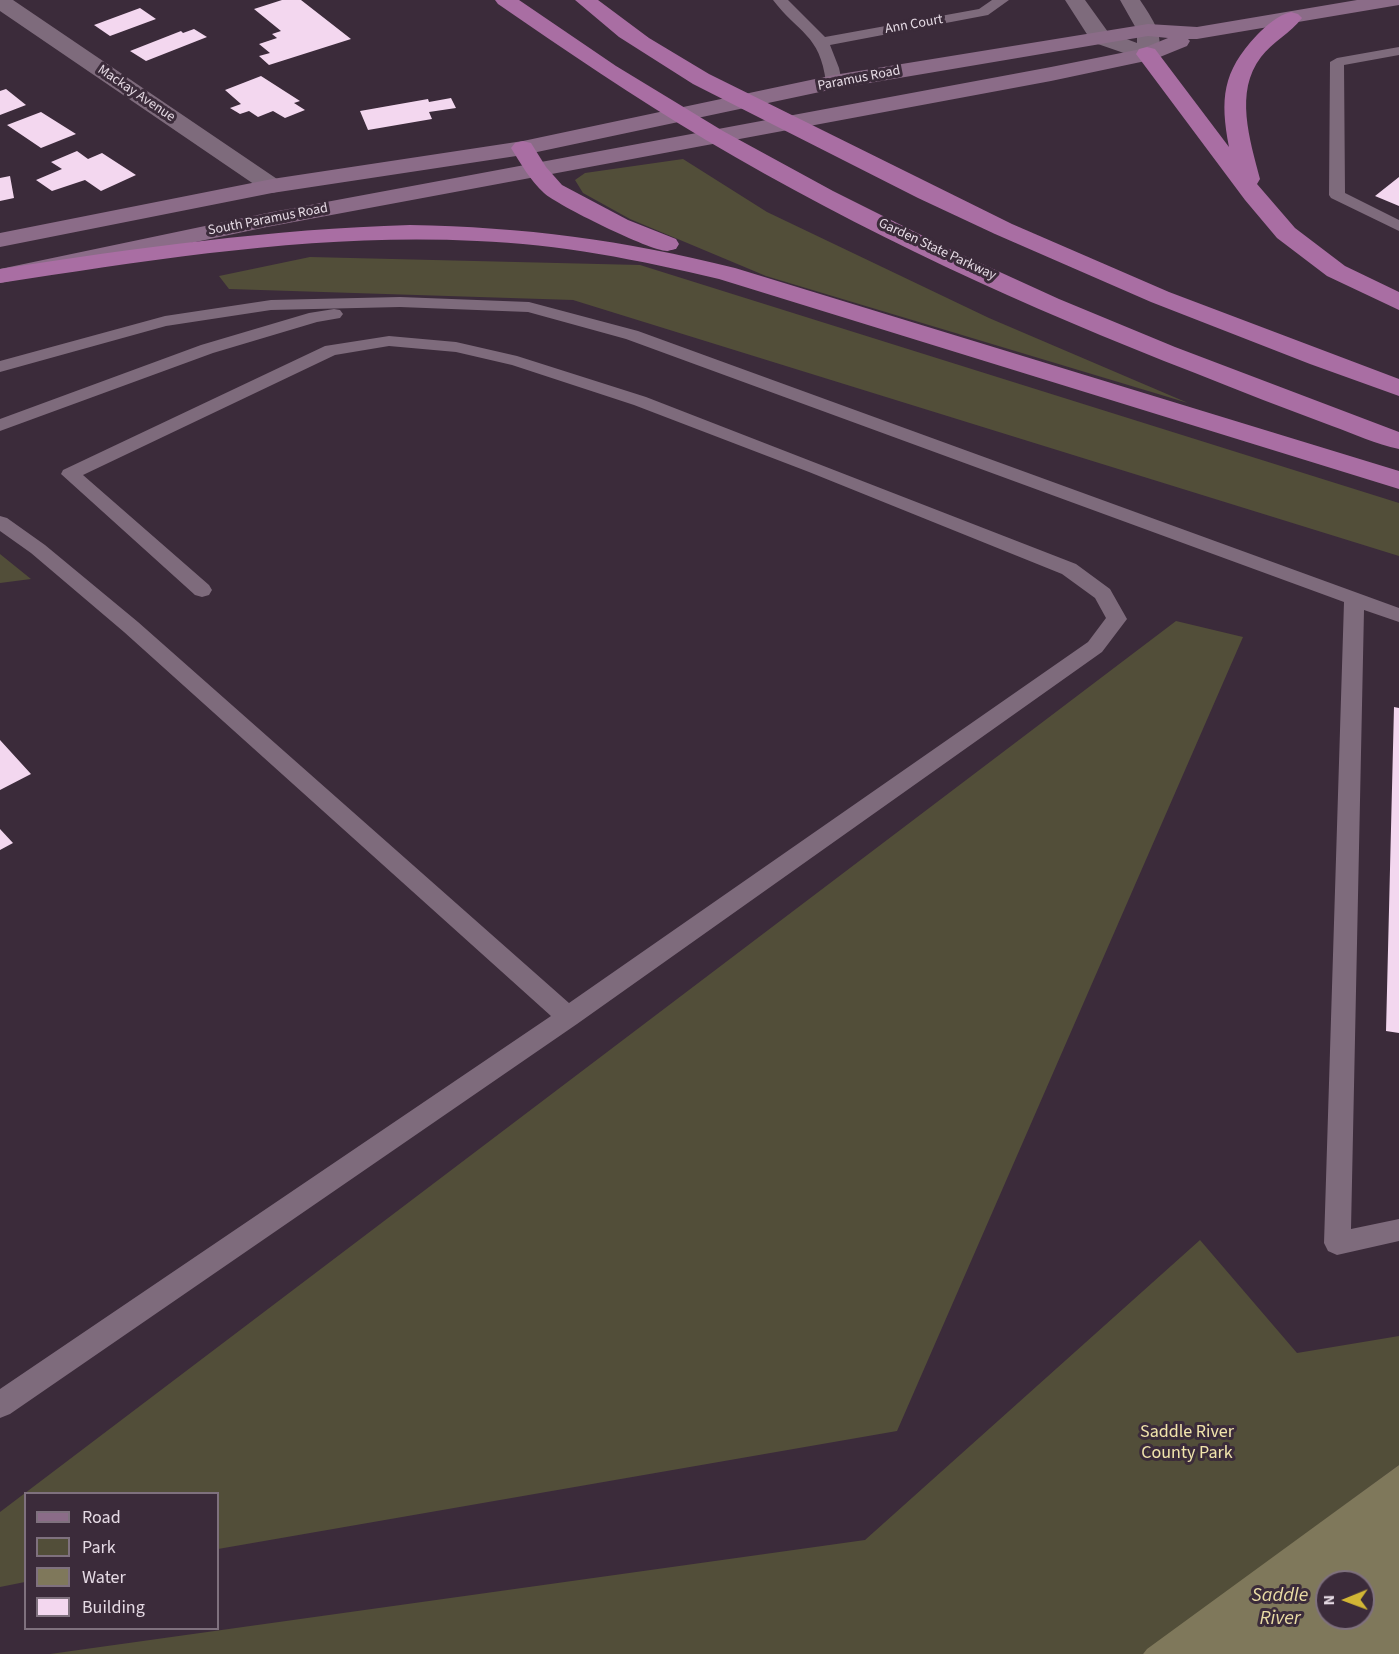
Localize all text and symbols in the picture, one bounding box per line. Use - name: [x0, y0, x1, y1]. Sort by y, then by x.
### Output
- street label: Ann Court: [884, 12, 944, 38]
- street label: Mackay Avenue: [94, 62, 178, 126]
- street label: Paramus Road: [816, 63, 902, 95]
- street label: South Paramus Road: [207, 200, 329, 240]
- street label: Garden State Parkway: [875, 215, 999, 285]
- park label: Saddle River County Park: [1140, 1422, 1234, 1464]
- legend: [24, 1492, 219, 1630]
- text: Road: [82, 1505, 121, 1530]
- text: Park: [82, 1535, 116, 1560]
- text: Water: [82, 1565, 126, 1590]
- north arrow: [1315, 1570, 1375, 1630]
- water label: Saddle River: [1252, 1585, 1308, 1632]
- text: Building: [82, 1595, 145, 1620]
- text: N: [1318, 1595, 1340, 1606]

